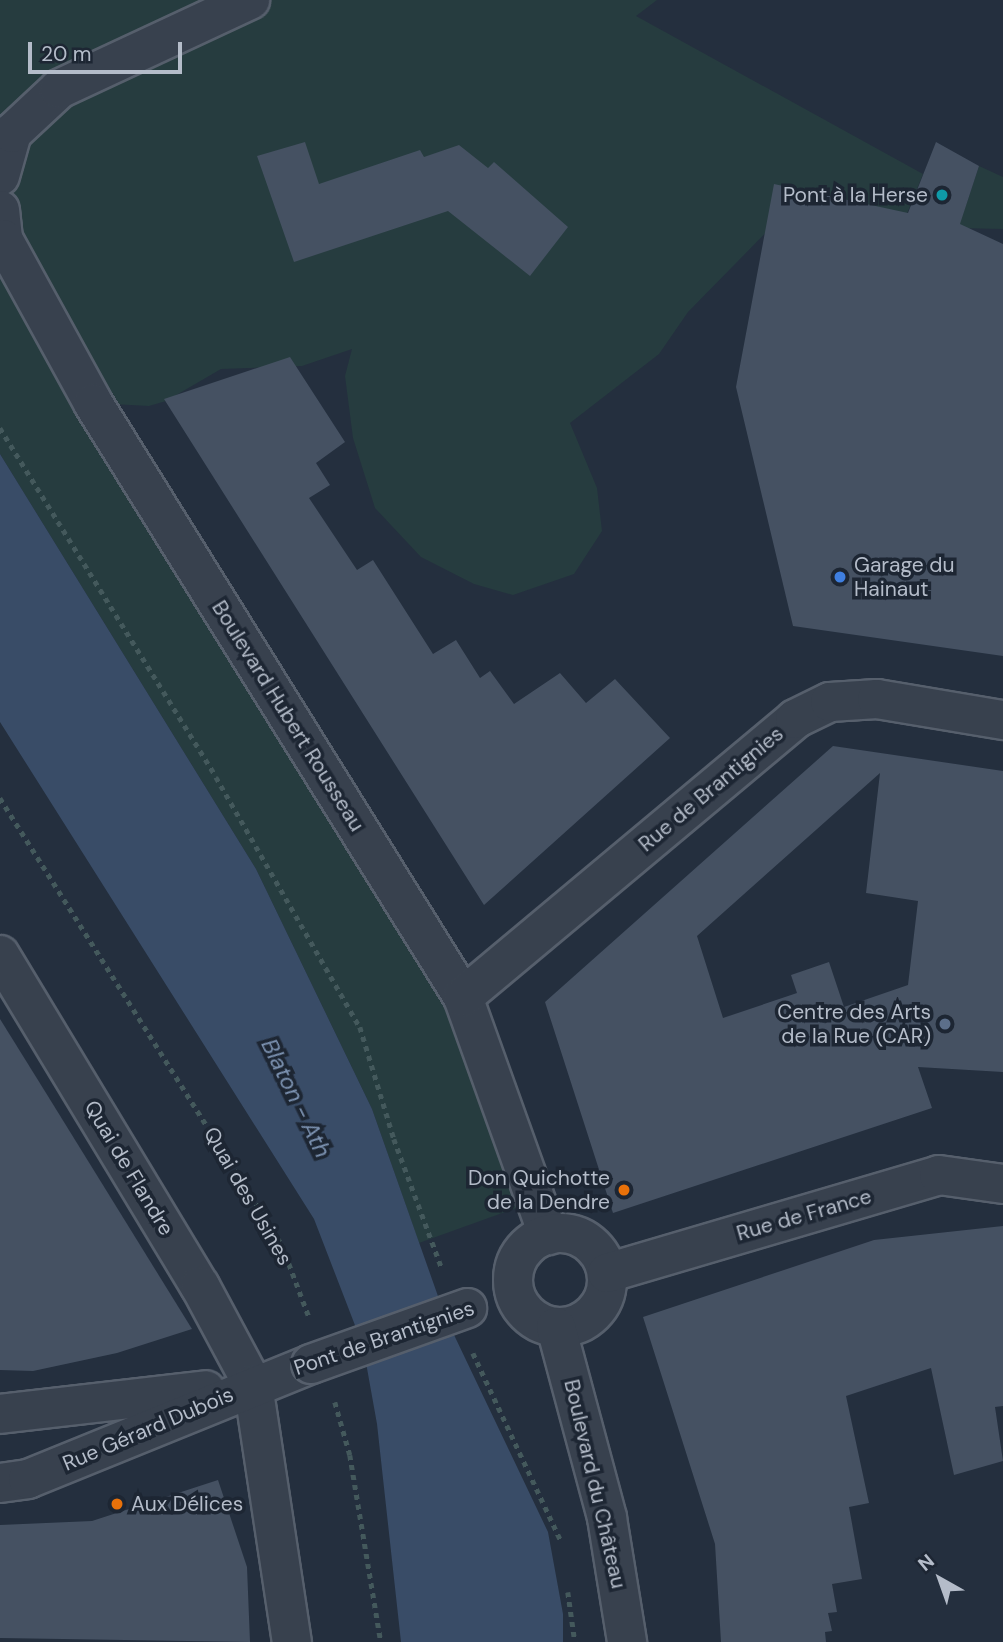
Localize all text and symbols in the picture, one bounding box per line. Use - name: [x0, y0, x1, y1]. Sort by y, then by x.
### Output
- scale bar: [32, 28, 186, 72]
- text: 20 m: [41, 40, 92, 68]
- place label: Pont à la Herse: [783, 182, 928, 208]
- marker: Pont à la Herse: [934, 187, 950, 203]
- place label: Garage du Hainaut: [854, 552, 955, 602]
- marker: Garage du Hainaut: [832, 569, 848, 585]
- street label: Boulevard Hubert Rousseau: [207, 596, 369, 836]
- street label: Rue de Brantignies: [634, 721, 788, 857]
- place label: Centre des Arts de la Rue (CAR): [777, 999, 931, 1049]
- marker: Centre des Arts de la Rue (CAR): [937, 1016, 953, 1032]
- water label: Blaton - Ath: [255, 1034, 337, 1162]
- street label: Quai de Flandre: [79, 1096, 179, 1240]
- street label: Quai des Usines: [198, 1122, 298, 1270]
- place label: Don Quichotte de la Dendre: [468, 1165, 610, 1215]
- marker: Don Quichotte de la Dendre: [616, 1182, 632, 1198]
- street label: Rue de France: [734, 1184, 874, 1246]
- street label: Pont de Brantignies: [291, 1295, 477, 1381]
- street label: Boulevard du Château: [559, 1377, 631, 1591]
- street label: Rue Gérard Dubois: [59, 1382, 237, 1476]
- place label: Aux Délices: [131, 1491, 243, 1517]
- marker: Aux Délices: [109, 1496, 125, 1512]
- north arrow: [905, 1544, 975, 1614]
- text: N: [913, 1549, 940, 1577]

